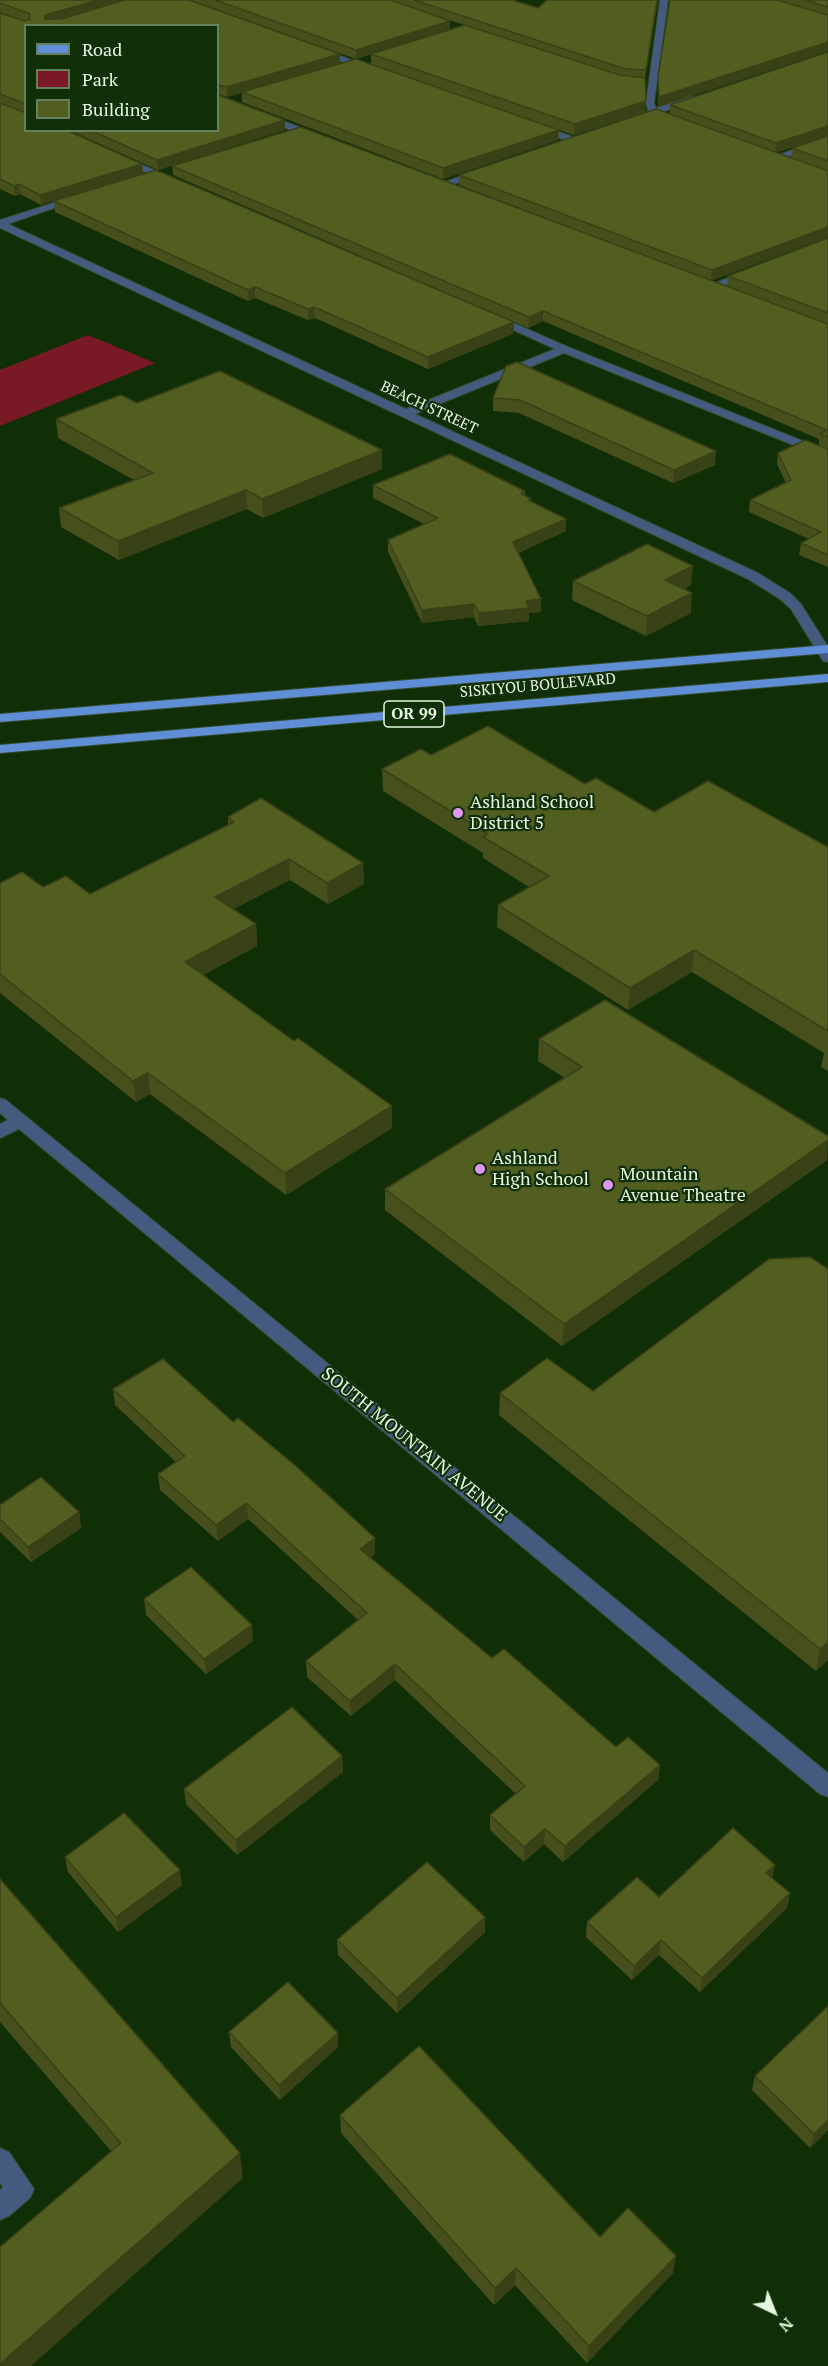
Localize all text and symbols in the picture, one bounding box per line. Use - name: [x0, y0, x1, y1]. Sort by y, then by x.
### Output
- legend: [24, 24, 219, 132]
- text: Road: [82, 37, 122, 61]
- text: Park: [82, 67, 118, 91]
- text: Building: [82, 97, 150, 121]
- street label: BEACH STREET: [378, 378, 480, 438]
- street label: SISKIYOU BOULEVARD: [459, 670, 617, 702]
- road number: OR 99: [384, 701, 444, 727]
- place label: Ashland School District 5: [470, 792, 594, 834]
- marker: Ashland School District 5: [451, 806, 465, 820]
- place label: Ashland High School: [492, 1148, 589, 1190]
- marker: Ashland High School: [473, 1162, 487, 1176]
- place label: Mountain Avenue Theatre: [620, 1164, 746, 1206]
- marker: Mountain Avenue Theatre: [601, 1178, 615, 1192]
- street label: SOUTH MOUNTAIN AVENUE: [317, 1363, 511, 1527]
- north arrow: [744, 2282, 804, 2342]
- text: N: [774, 2313, 798, 2337]

